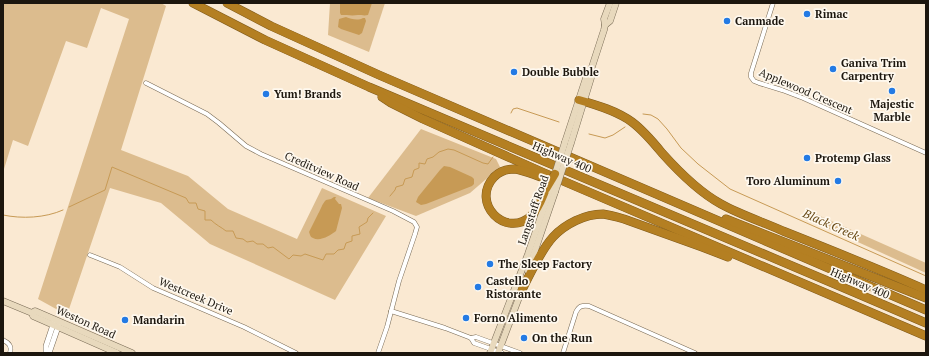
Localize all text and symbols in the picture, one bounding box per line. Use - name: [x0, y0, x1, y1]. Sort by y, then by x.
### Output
- place label: Rimac: [815, 7, 849, 21]
- marker: Rimac: [802, 9, 812, 19]
- place label: Canmade: [735, 14, 784, 28]
- marker: Canmade: [722, 16, 732, 26]
- place label: Ganiva Trim Carpentry: [841, 56, 907, 83]
- marker: Ganiva Trim Carpentry: [828, 64, 838, 74]
- place label: Double Bubble: [522, 65, 599, 79]
- street label: Applewood Crescent: [757, 65, 855, 117]
- marker: Double Bubble: [509, 67, 519, 77]
- marker: Majestic Marble: [887, 86, 897, 96]
- place label: Yum! Brands: [274, 87, 341, 101]
- marker: Yum! Brands: [261, 89, 271, 99]
- place label: Majestic Marble: [870, 97, 915, 124]
- street label: Highway 400: [530, 138, 594, 176]
- street label: Creditview Road: [283, 148, 361, 194]
- place label: Protemp Glass: [815, 151, 891, 165]
- marker: Protemp Glass: [802, 153, 812, 163]
- street label: Langstaff Road: [514, 173, 552, 247]
- place label: Toro Aluminum: [746, 174, 831, 188]
- marker: Toro Aluminum: [833, 176, 843, 186]
- water label: Black Creek: [800, 205, 862, 244]
- place label: The Sleep Factory: [498, 257, 592, 271]
- marker: The Sleep Factory: [485, 259, 495, 269]
- street label: Highway 400: [828, 264, 892, 302]
- street label: Westcreek Drive: [157, 274, 235, 318]
- place label: Castello Ristorante: [486, 274, 542, 301]
- marker: Castello Ristorante: [473, 282, 483, 292]
- street label: Weston Road: [54, 303, 118, 341]
- place label: Forno Alimento: [474, 311, 558, 325]
- place label: Mandarin: [133, 313, 185, 327]
- marker: Forno Alimento: [461, 313, 471, 323]
- marker: Mandarin: [120, 315, 130, 325]
- place label: On the Run: [532, 331, 592, 345]
- marker: On the Run: [519, 333, 529, 343]

